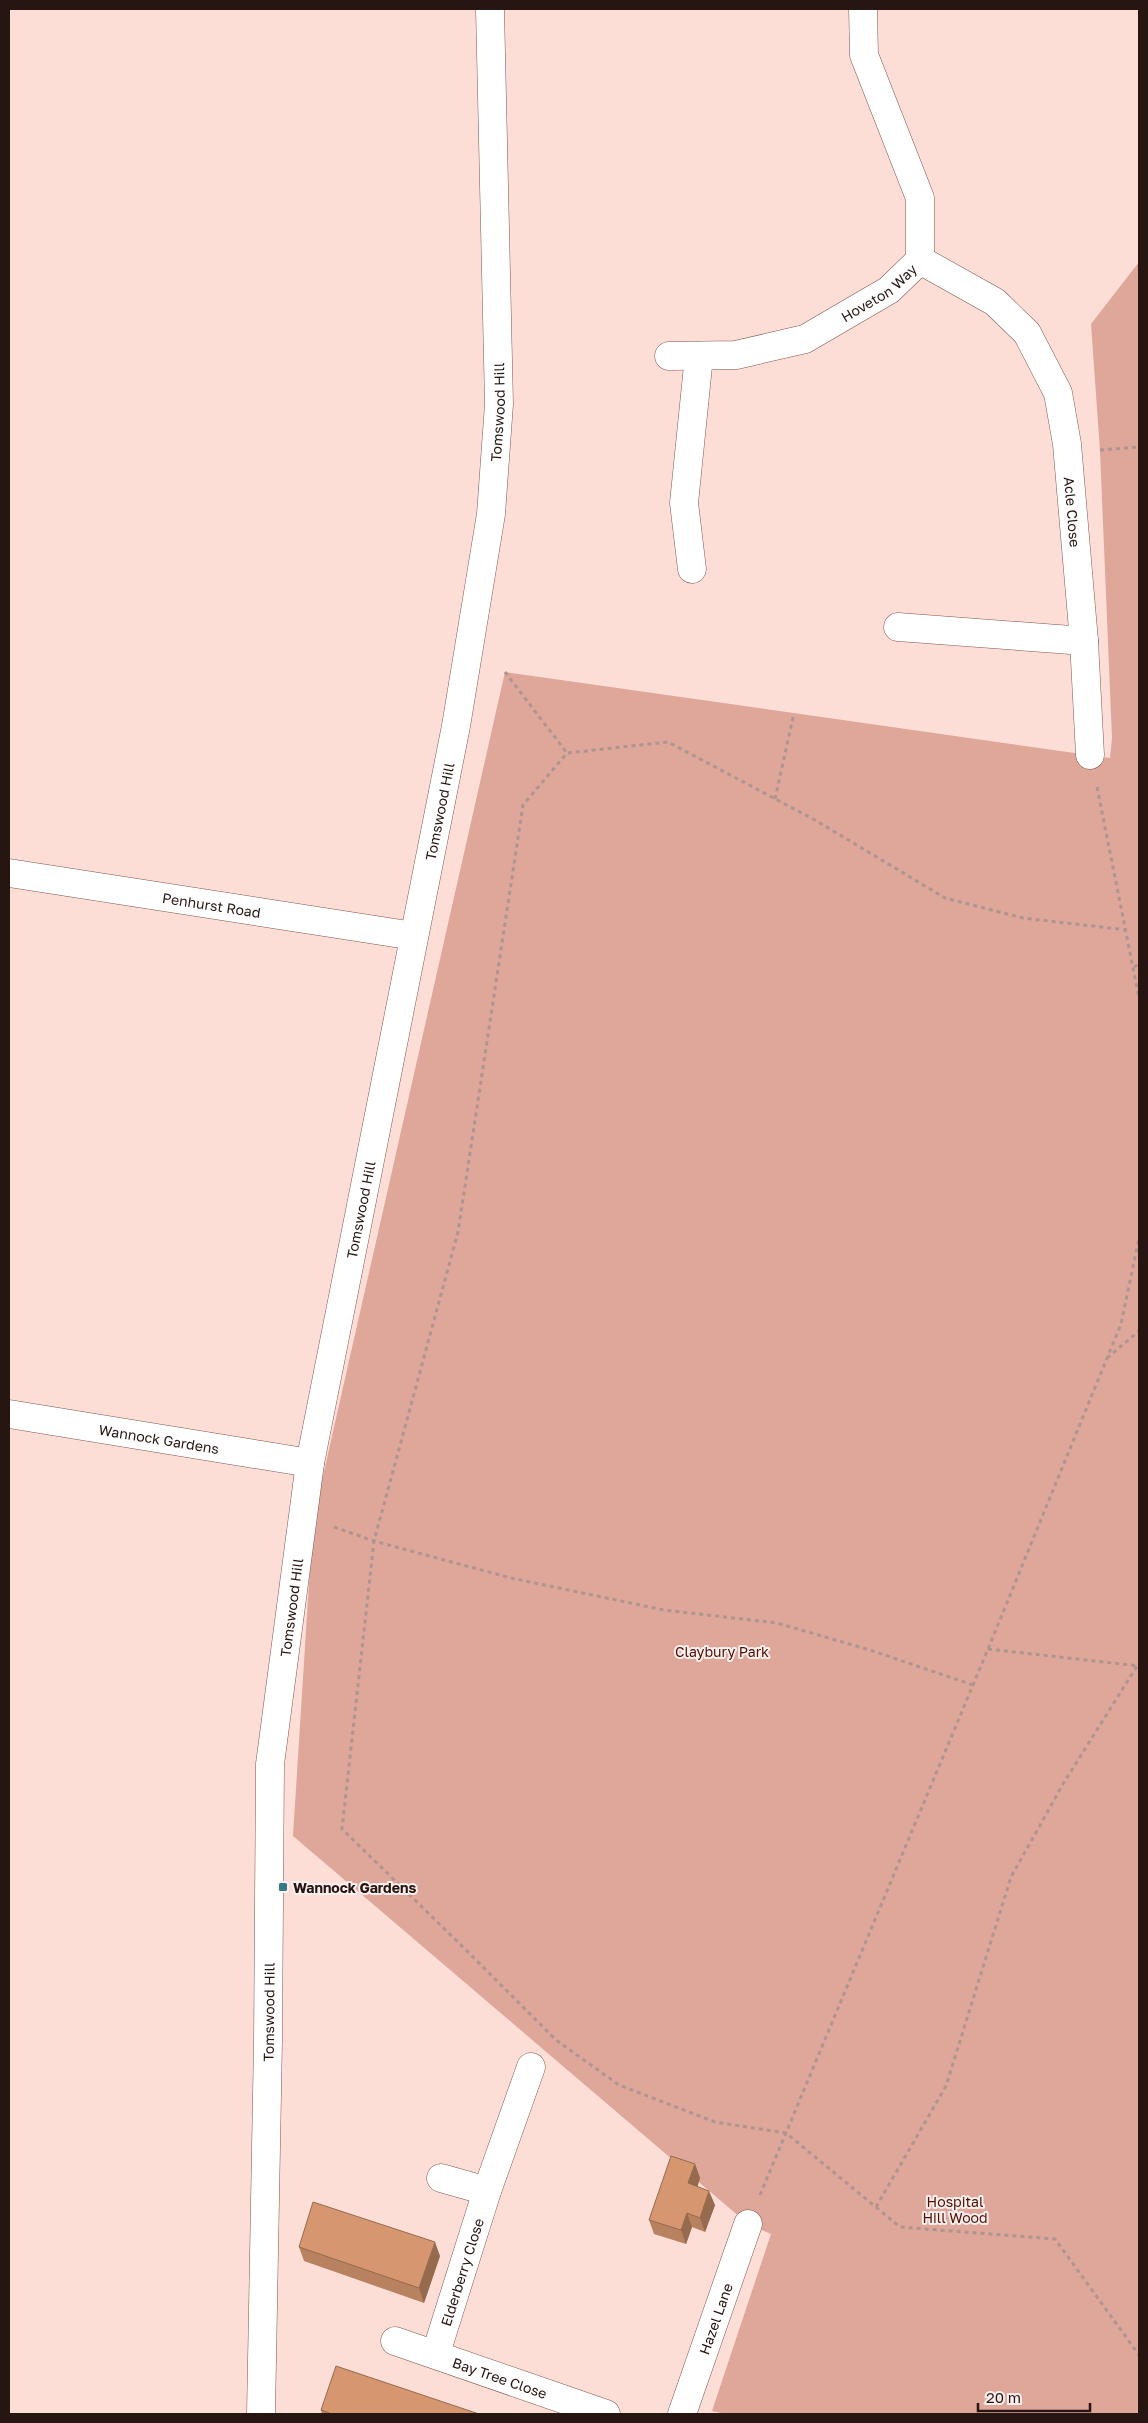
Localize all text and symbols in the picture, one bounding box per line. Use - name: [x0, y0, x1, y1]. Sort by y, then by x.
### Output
- street label: Hoveton Way: [838, 260, 920, 325]
- street label: Tomswood Hill: [486, 362, 508, 462]
- street label: Acle Close: [1061, 476, 1084, 548]
- street label: Tomswood Hill: [421, 761, 457, 862]
- street label: Penhurst Road: [161, 888, 262, 921]
- street label: Tomswood Hill: [342, 1159, 378, 1260]
- street label: Wannock Gardens: [98, 1420, 220, 1457]
- street label: Tomswood Hill: [276, 1557, 306, 1658]
- park label: Claybury Park: [675, 1643, 769, 1660]
- place label: Wannock Gardens: [293, 1879, 416, 1896]
- marker: Wannock Gardens: [277, 1881, 289, 1893]
- street label: Tomswood Hill: [259, 1962, 277, 2062]
- park label: Hospital Hill Wood: [922, 2193, 988, 2226]
- street label: Elderberry Close: [437, 2216, 487, 2328]
- street label: Hazel Lane: [695, 2281, 735, 2357]
- street label: Bay Tree Close: [450, 2353, 549, 2401]
- scale bar: [978, 2380, 1090, 2412]
- text: 20 m: [986, 2388, 1021, 2406]

